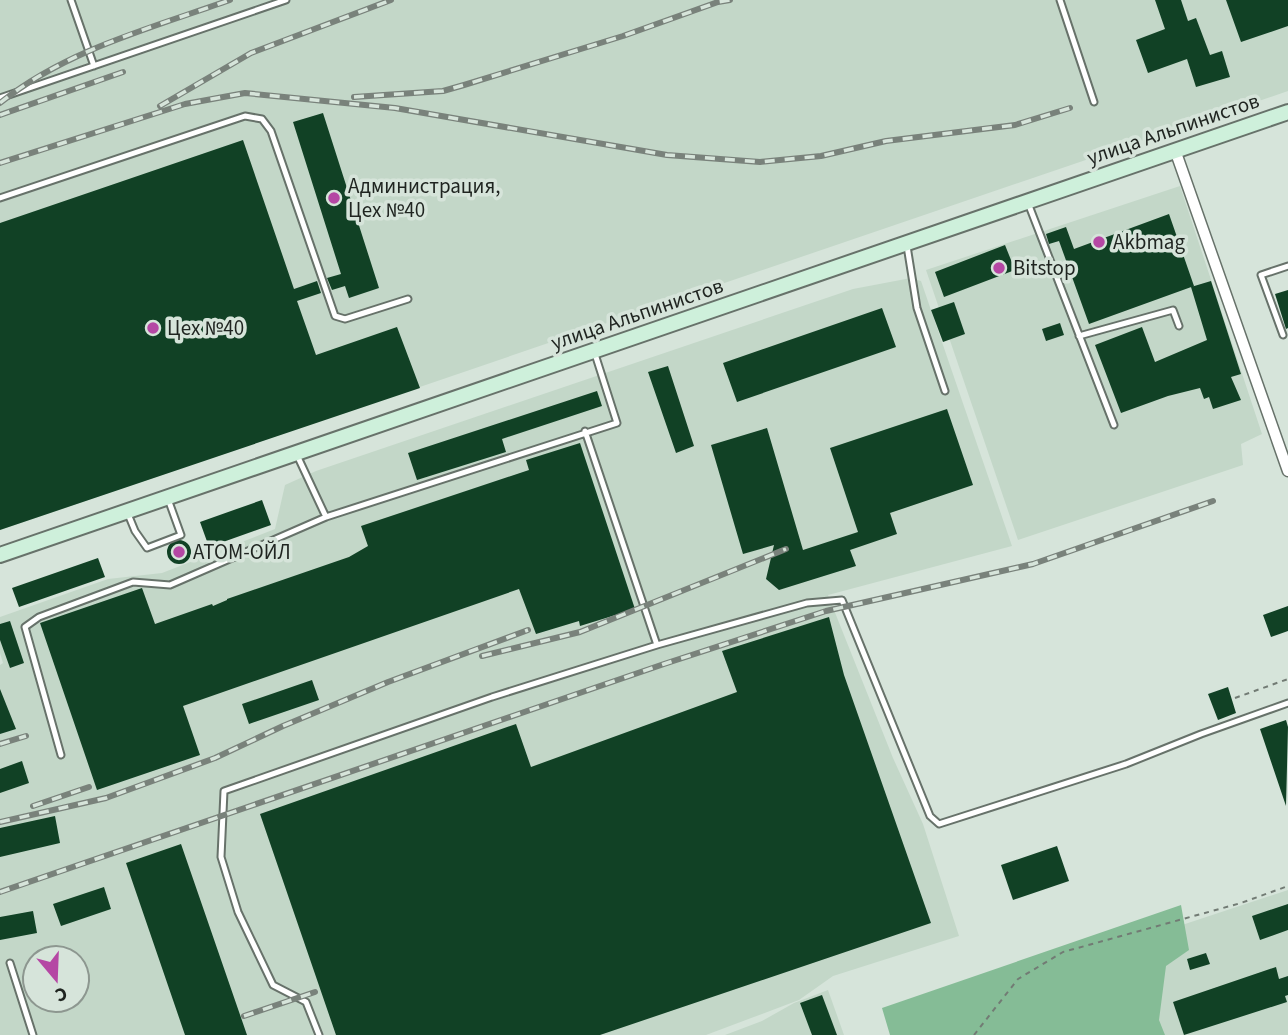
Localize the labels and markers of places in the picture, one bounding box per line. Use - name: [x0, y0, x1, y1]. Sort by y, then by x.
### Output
- place label: Администрация, Цех №40: [348, 171, 500, 225]
- marker: Администрация, Цех №40: [326, 190, 342, 206]
- place label: Akbmag: [1113, 227, 1185, 257]
- marker: Akbmag: [1091, 234, 1107, 250]
- place label: Bitstop: [1013, 253, 1076, 283]
- marker: Bitstop: [991, 260, 1007, 276]
- place label: Цех №40: [167, 313, 244, 343]
- marker: Цех №40: [145, 320, 161, 336]
- place label: АТОМ-ОЙЛ: [193, 537, 291, 567]
- marker: АТОМ-ОЙЛ: [171, 544, 187, 560]

